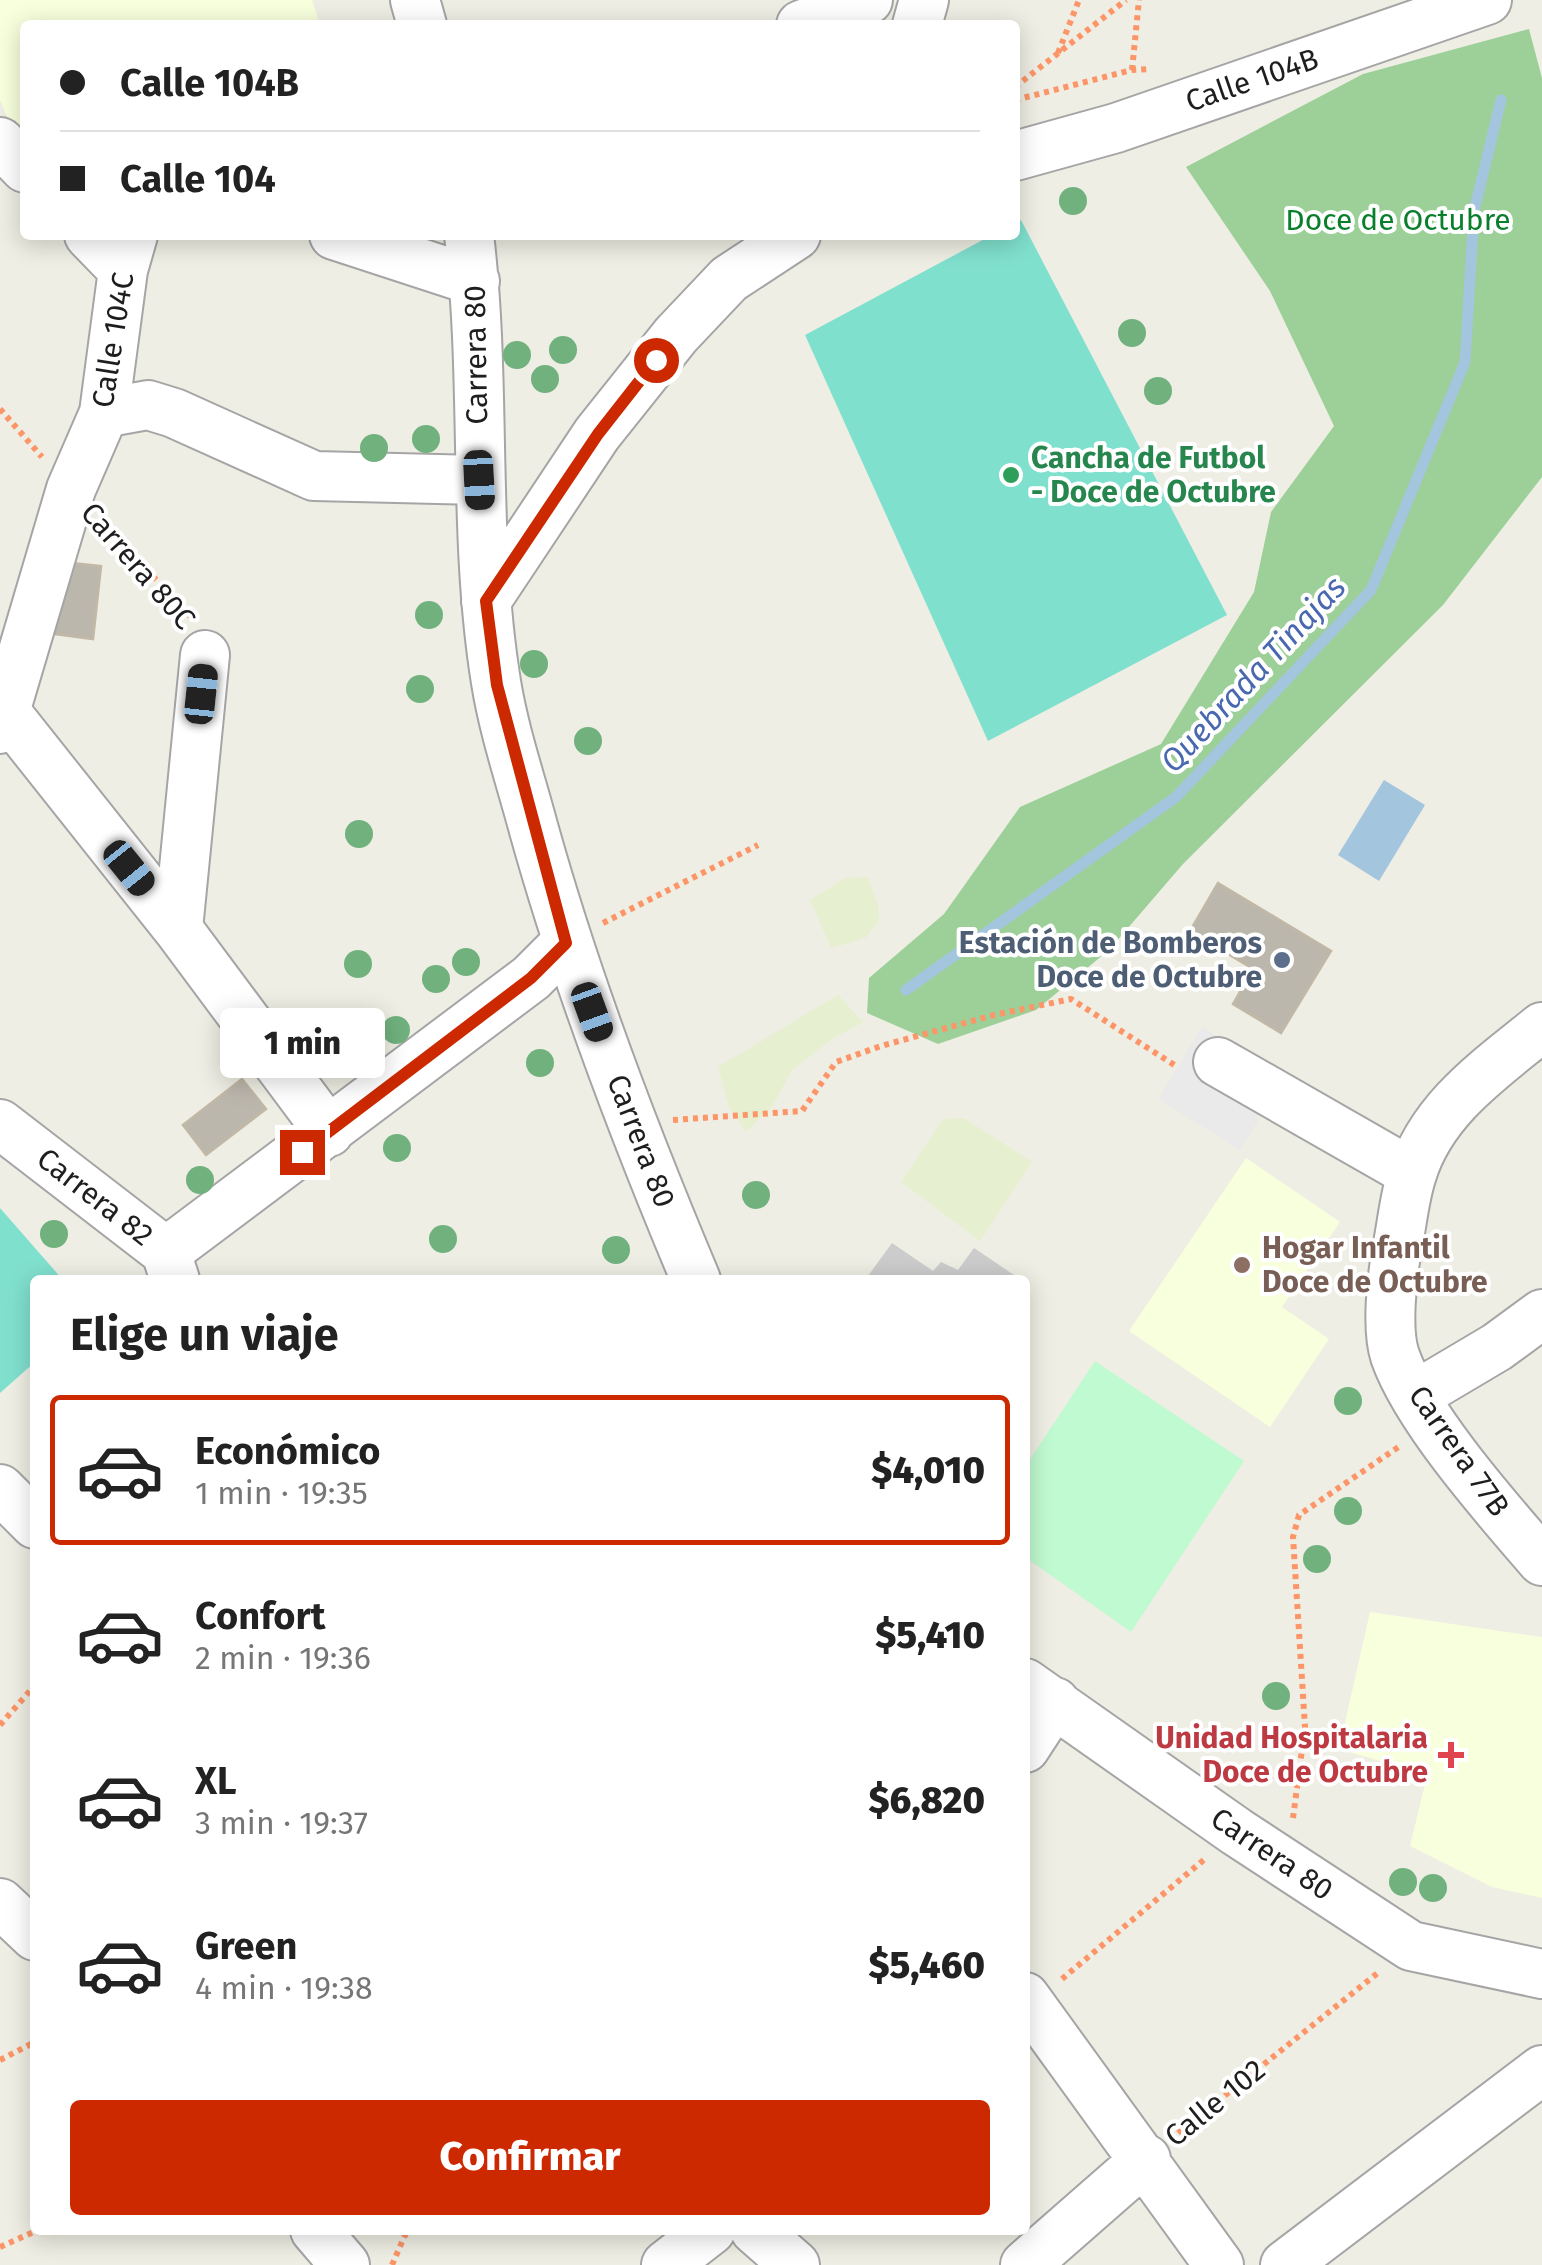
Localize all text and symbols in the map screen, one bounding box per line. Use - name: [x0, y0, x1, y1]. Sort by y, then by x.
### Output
- street label: Calle 104B: [1181, 40, 1323, 120]
- text: Calle 104B: [120, 60, 299, 106]
- text: Calle 104: [120, 156, 276, 202]
- park label: Doce de Octubre: [1285, 202, 1511, 238]
- street label: Calle 104C: [85, 269, 142, 410]
- street label: Carrera 80: [457, 285, 495, 425]
- route start: [634, 338, 679, 383]
- place label: Cancha de Futbol - Doce de Octubre: [1031, 440, 1276, 510]
- car: [462, 449, 496, 511]
- marker: Cancha de Futbol - Doce de Octubre: [1000, 464, 1022, 486]
- street label: Carrera 80C: [73, 495, 203, 637]
- water label: Quebrada Tinajas: [1152, 568, 1354, 780]
- car: [183, 663, 219, 725]
- car: [98, 835, 160, 901]
- place label: Estación de Bomberos Doce de Octubre: [959, 925, 1262, 995]
- marker: Estación de Bomberos Doce de Octubre: [1271, 949, 1293, 971]
- car: [568, 979, 616, 1045]
- callout: 1 min: [220, 1007, 384, 1077]
- text: 1 min: [264, 1024, 341, 1062]
- street label: Carrera 80: [599, 1069, 683, 1213]
- route end: [280, 1130, 325, 1175]
- street label: Carrera 82: [30, 1141, 160, 1253]
- place label: Hogar Infantil Doce de Octubre: [1262, 1230, 1488, 1300]
- marker: Hogar Infantil Doce de Octubre: [1231, 1254, 1253, 1276]
- text: Elige un viaje: [70, 1308, 338, 1362]
- street label: Carrera 77B: [1401, 1379, 1517, 1523]
- icon: car: [75, 1425, 165, 1515]
- text: Económico: [195, 1428, 380, 1474]
- text: $4,010: [871, 1447, 985, 1493]
- text: 1 min · 19:35: [195, 1474, 368, 1512]
- icon: car: [75, 1590, 165, 1680]
- text: Confort: [195, 1593, 325, 1639]
- text: $5,410: [875, 1612, 985, 1658]
- text: 2 min · 19:36: [195, 1639, 371, 1677]
- place label: Unidad Hospitalaria Doce de Octubre: [1155, 1720, 1428, 1790]
- marker: Unidad Hospitalaria Doce de Octubre: [1438, 1742, 1464, 1768]
- icon: car: [75, 1755, 165, 1845]
- text: XL: [195, 1758, 237, 1804]
- text: $6,820: [869, 1777, 985, 1823]
- street label: Carrera 80: [1204, 1800, 1340, 1908]
- text: 3 min · 19:37: [195, 1804, 368, 1842]
- icon: car: [75, 1920, 165, 2010]
- text: Green: [195, 1923, 298, 1969]
- text: $5,460: [869, 1942, 985, 1988]
- text: 4 min · 19:38: [195, 1969, 373, 2007]
- street label: Calle 102: [1158, 2052, 1272, 2154]
- button: Confirmar: [70, 2100, 990, 2215]

